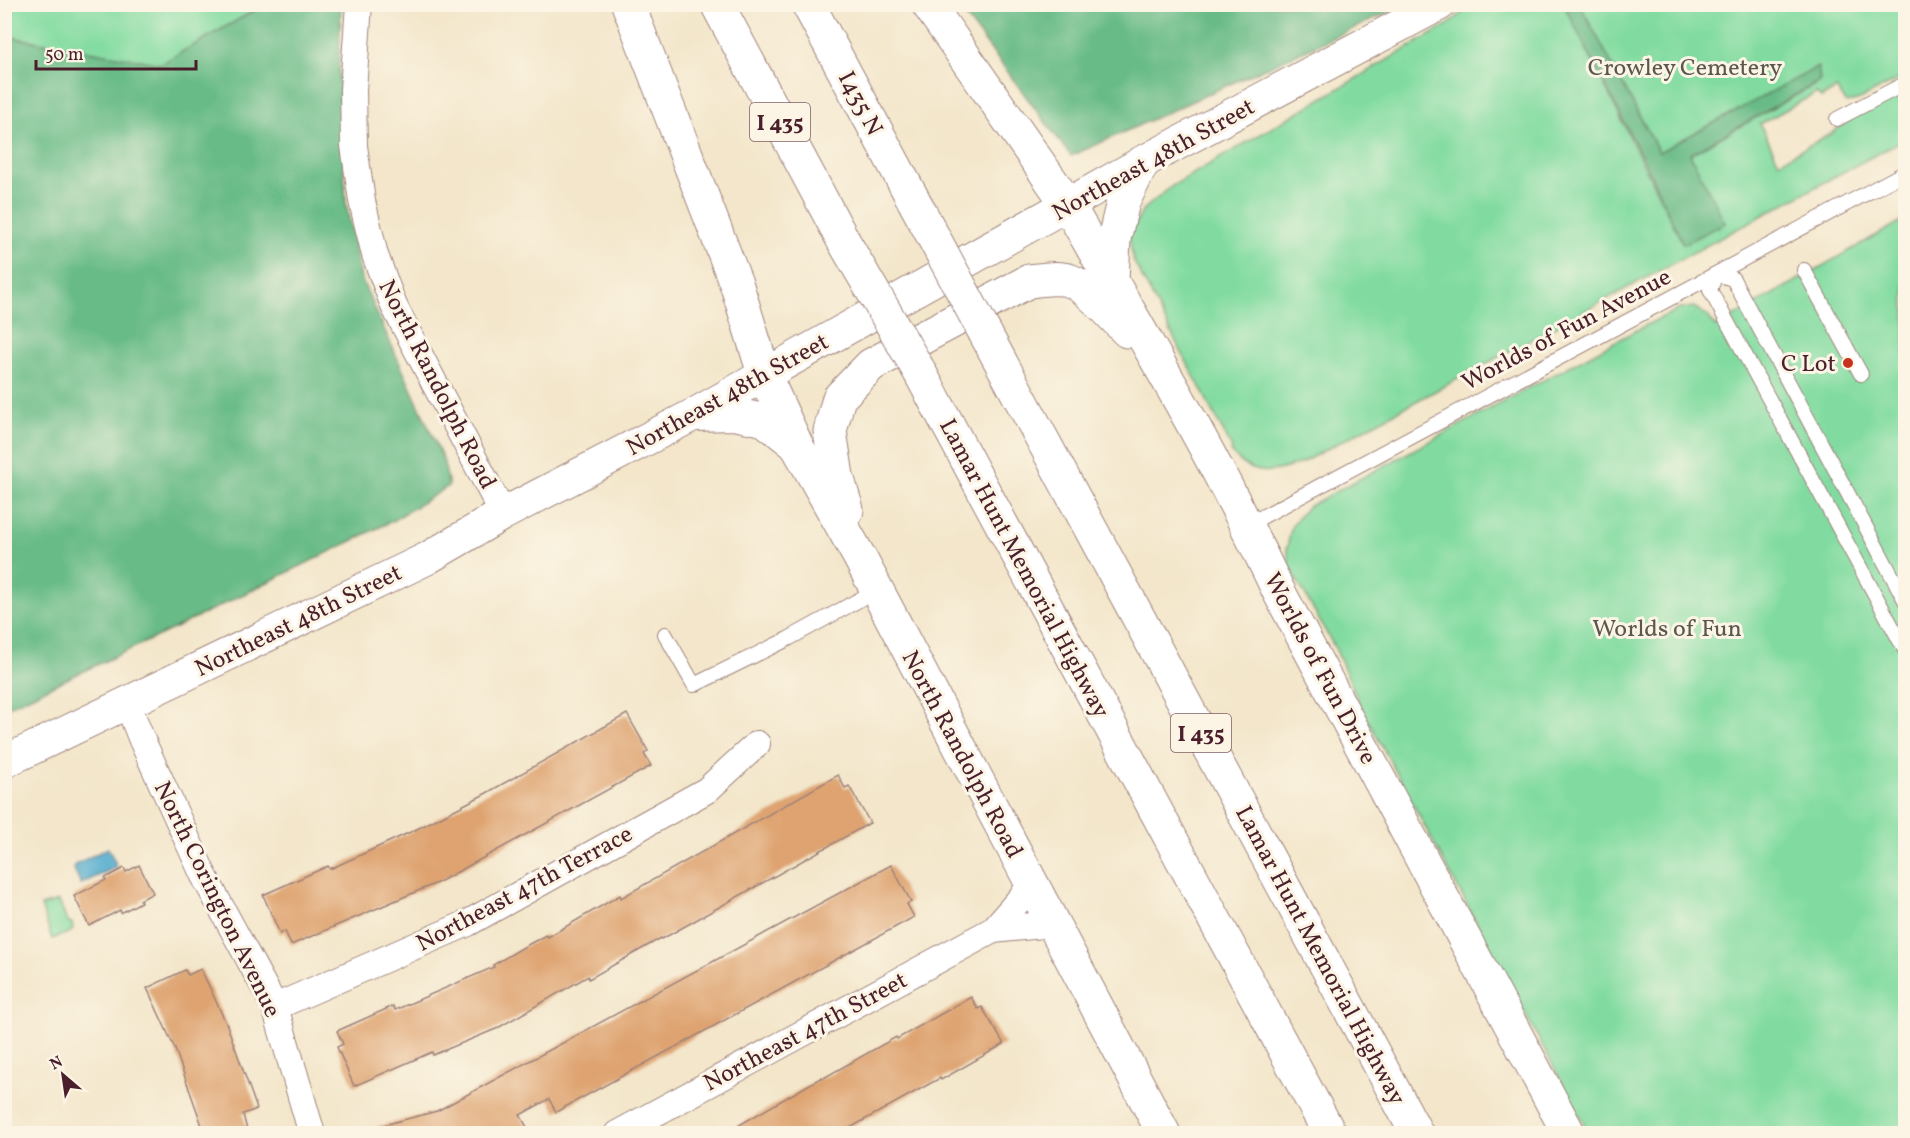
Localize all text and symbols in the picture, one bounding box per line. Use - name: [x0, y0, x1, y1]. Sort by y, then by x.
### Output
- scale bar: [36, 33, 196, 71]
- text: 50 m: [45, 43, 84, 68]
- park label: Crowley Cemetery: [1588, 52, 1782, 86]
- street label: I435 N: [828, 66, 890, 142]
- street label: Northeast 48th Street: [1047, 91, 1261, 231]
- road number: I 435: [750, 103, 810, 141]
- street label: Worlds of Fun Avenue: [1456, 261, 1678, 400]
- street label: North Randolph Road: [369, 274, 504, 495]
- street label: Northeast 48th Street: [621, 326, 835, 466]
- place label: C Lot: [1781, 348, 1836, 382]
- marker: C Lot: [1841, 356, 1855, 370]
- street label: Lamar Hunt Memorial Highway: [930, 413, 1117, 725]
- street label: Northeast 48th Street: [190, 557, 408, 687]
- street label: Worlds of Fun Drive: [1254, 567, 1384, 771]
- park label: Worlds of Fun: [1592, 613, 1742, 647]
- street label: North Randolph Road: [892, 645, 1030, 865]
- road number: I 435: [1171, 714, 1231, 752]
- street label: North Corington Avenue: [144, 776, 288, 1024]
- street label: Lamar Hunt Memorial Highway: [1226, 800, 1413, 1112]
- street label: Northeast 47th Terrace: [411, 818, 639, 961]
- street label: Northeast 47th Street: [698, 965, 914, 1101]
- north arrow: [33, 1045, 93, 1105]
- text: N: [46, 1051, 67, 1076]

